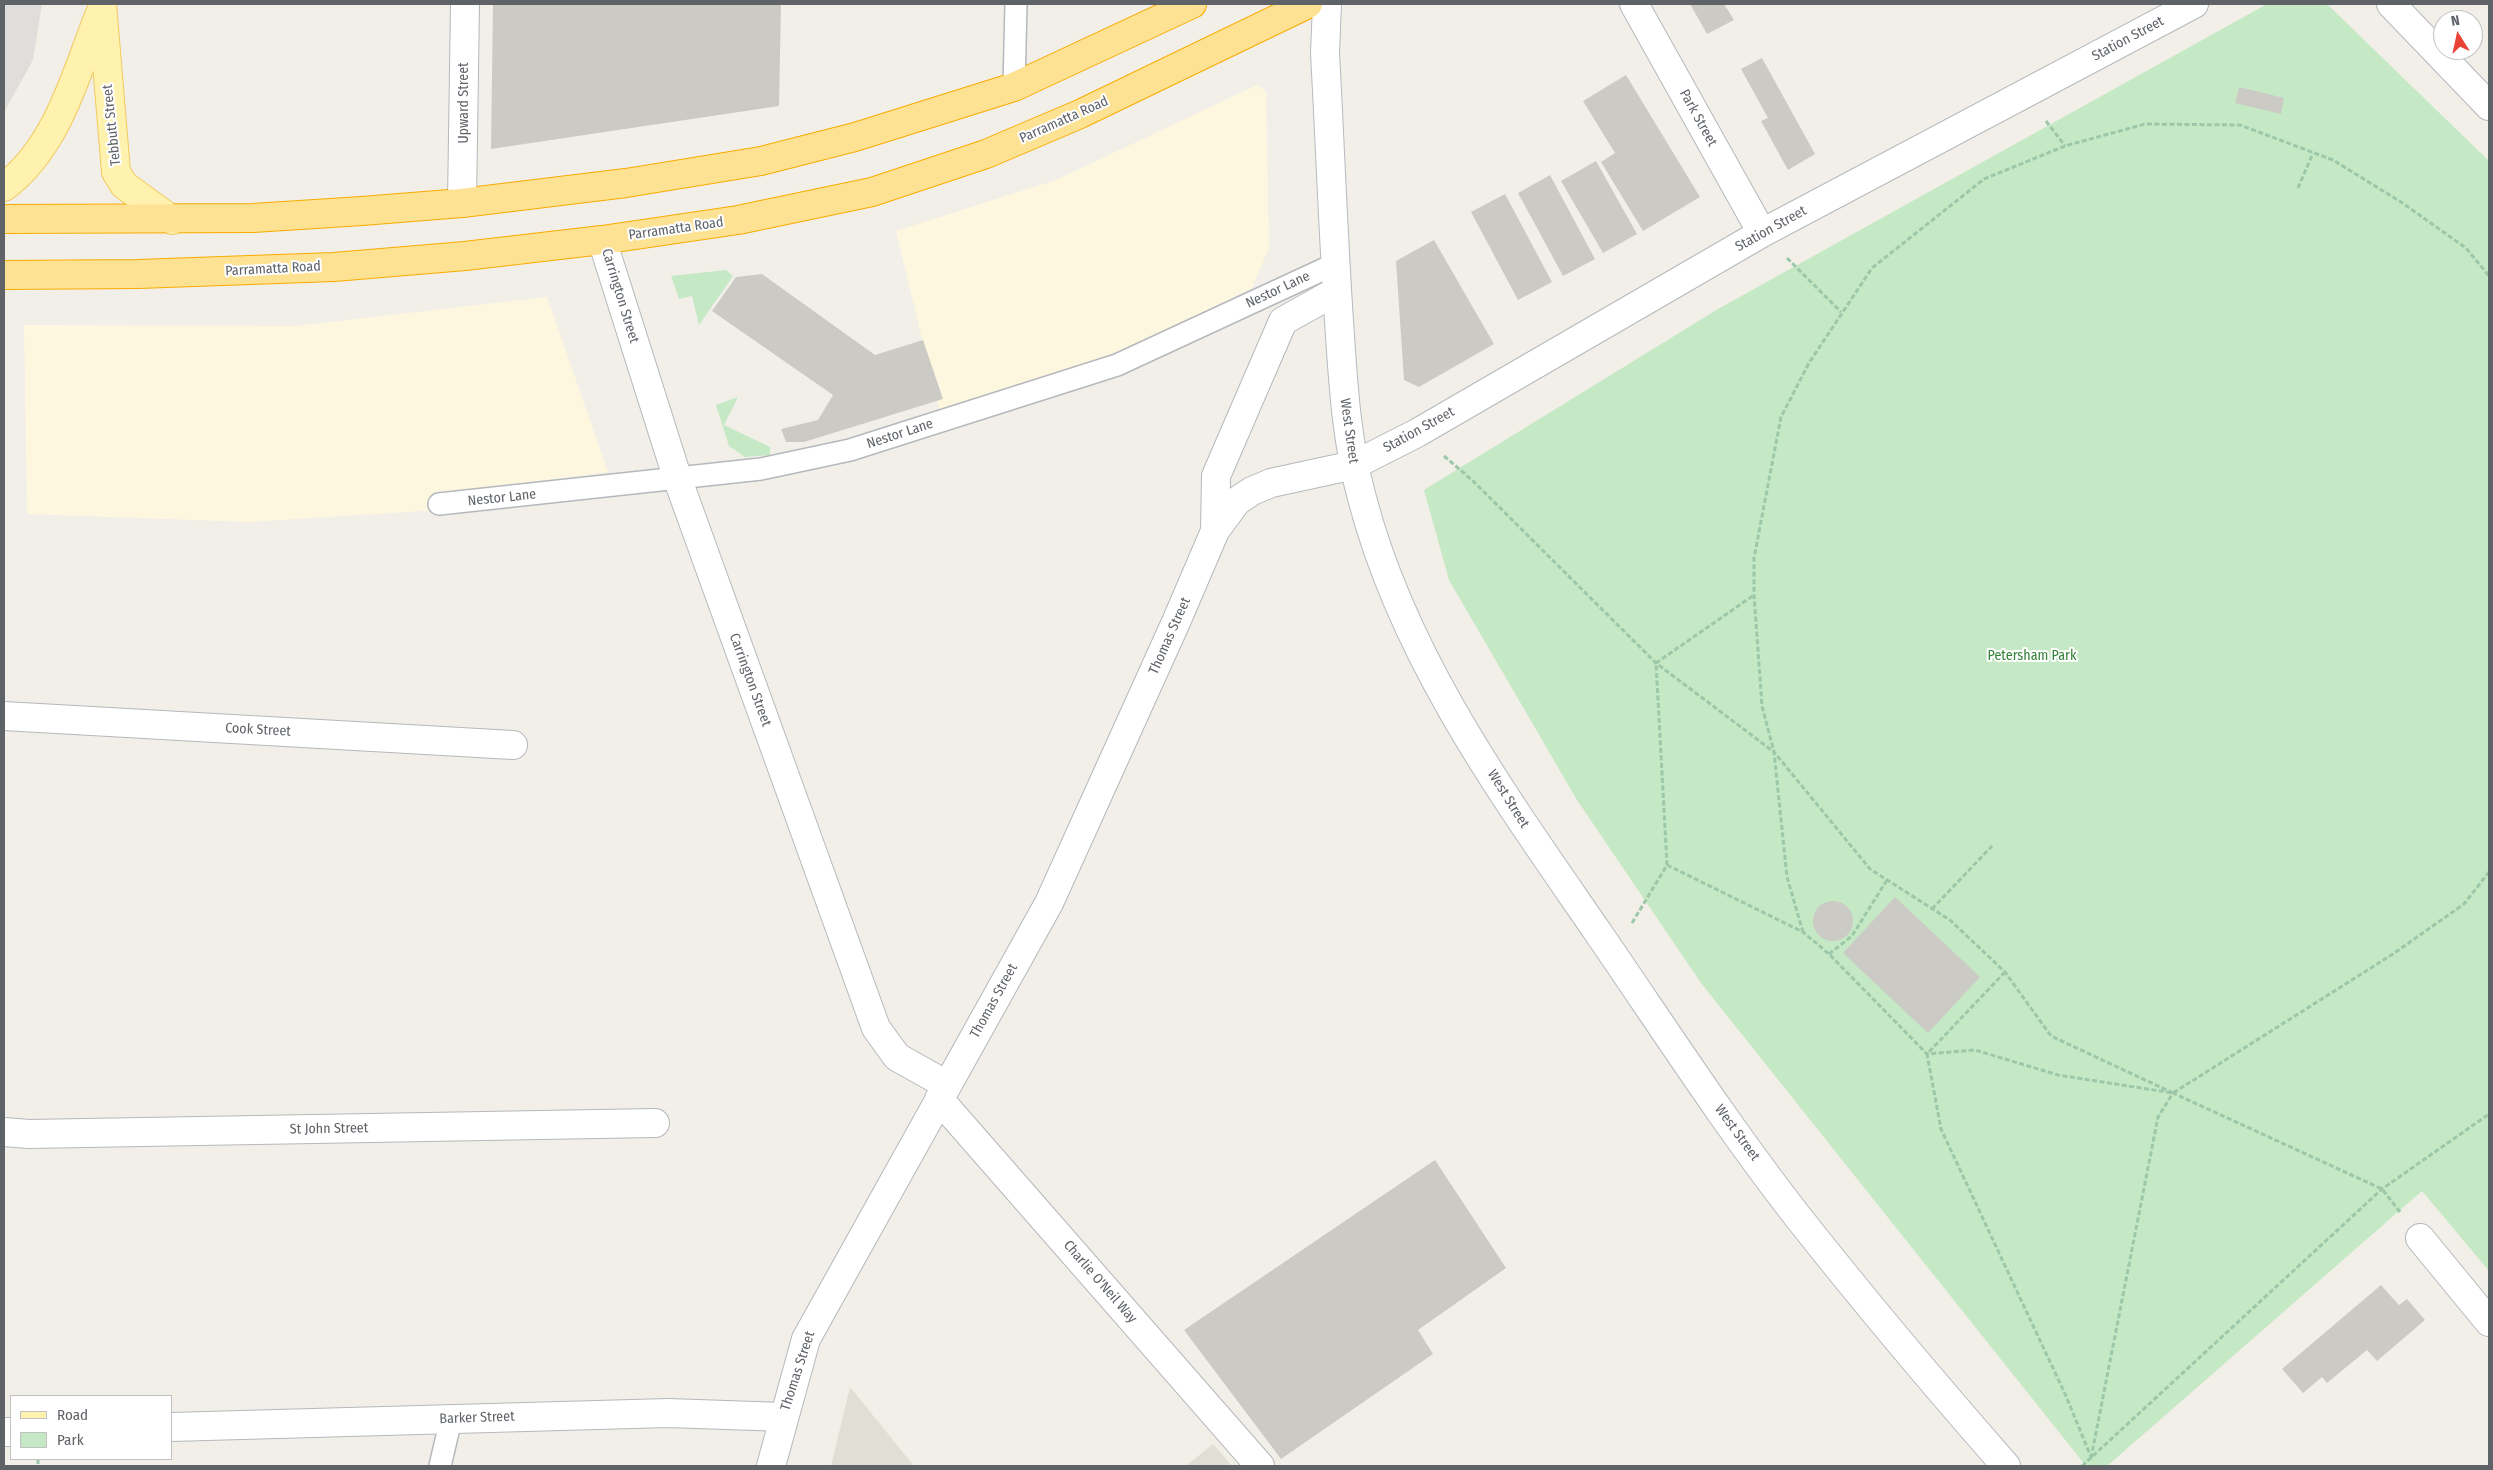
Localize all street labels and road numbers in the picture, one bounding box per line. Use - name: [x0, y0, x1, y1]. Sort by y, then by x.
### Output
- street label: Station Street: [2089, 13, 2167, 65]
- street label: Upward Street: [456, 62, 472, 144]
- street label: Tebbutt Street: [99, 83, 125, 167]
- street label: Park Street: [1675, 87, 1721, 149]
- street label: Parramatta Road: [1017, 93, 1111, 147]
- street label: Station Street: [1732, 203, 1810, 255]
- street label: Parramatta Road: [628, 214, 724, 244]
- street label: Carrington Street: [598, 247, 642, 345]
- street label: Parramatta Road: [225, 258, 321, 280]
- street label: Nestor Lane: [1243, 268, 1313, 312]
- street label: West Street: [1336, 397, 1362, 465]
- street label: Station Street: [1380, 404, 1458, 456]
- street label: Nestor Lane: [865, 415, 935, 453]
- street label: Nestor Lane: [467, 486, 537, 510]
- street label: Thomas Street: [1146, 595, 1194, 677]
- street label: Carrington Street: [725, 631, 775, 729]
- street label: Cook Street: [225, 720, 291, 740]
- street label: West Street: [1484, 767, 1532, 831]
- street label: Thomas Street: [967, 961, 1021, 1041]
- street label: West Street: [1711, 1102, 1763, 1164]
- street label: St John Street: [290, 1120, 368, 1138]
- street label: Charlie O'Neil Way: [1060, 1237, 1140, 1327]
- street label: Thomas Street: [777, 1329, 819, 1413]
- street label: Barker Street: [439, 1408, 515, 1428]

